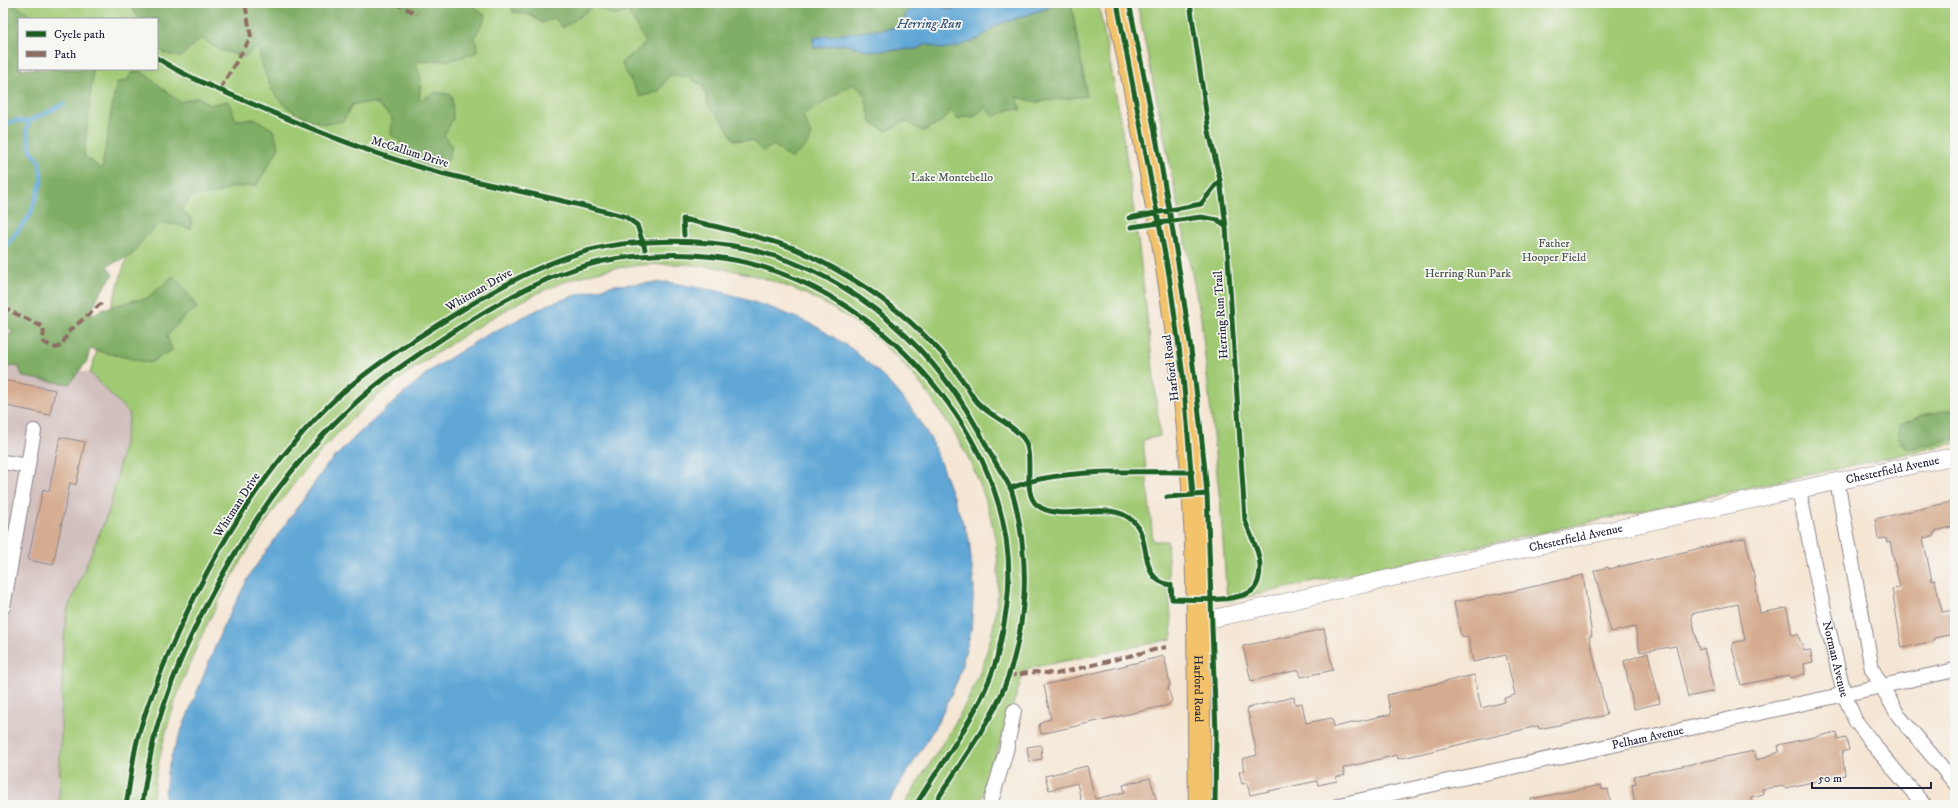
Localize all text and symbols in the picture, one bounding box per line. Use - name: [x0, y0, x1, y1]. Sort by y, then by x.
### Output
- water label: Herring Run: [896, 16, 962, 32]
- legend: [18, 18, 158, 70]
- text: Cycle path: [54, 27, 106, 42]
- text: Path: [54, 47, 77, 62]
- street label: McCallum Drive: [369, 133, 451, 171]
- park label: Lake Montebello: [911, 170, 993, 185]
- park label: Father Hooper Field: [1522, 236, 1586, 265]
- street label: Whitman Drive: [442, 265, 515, 316]
- park label: Herring Run Park: [1425, 266, 1511, 281]
- street label: Herring Run Trail: [1210, 270, 1232, 360]
- street label: Harford Road: [1159, 334, 1183, 402]
- street label: Chesterfield Avenue: [1844, 452, 1941, 487]
- street label: Whitman Drive: [210, 470, 264, 541]
- street label: Chesterfield Avenue: [1528, 520, 1624, 555]
- street label: Norman Avenue: [1819, 620, 1852, 700]
- street label: Harford Road: [1191, 655, 1207, 722]
- street label: Pelham Avenue: [1610, 722, 1685, 752]
- scale bar: [1812, 764, 1931, 790]
- text: 50 m: [1818, 771, 1842, 786]

